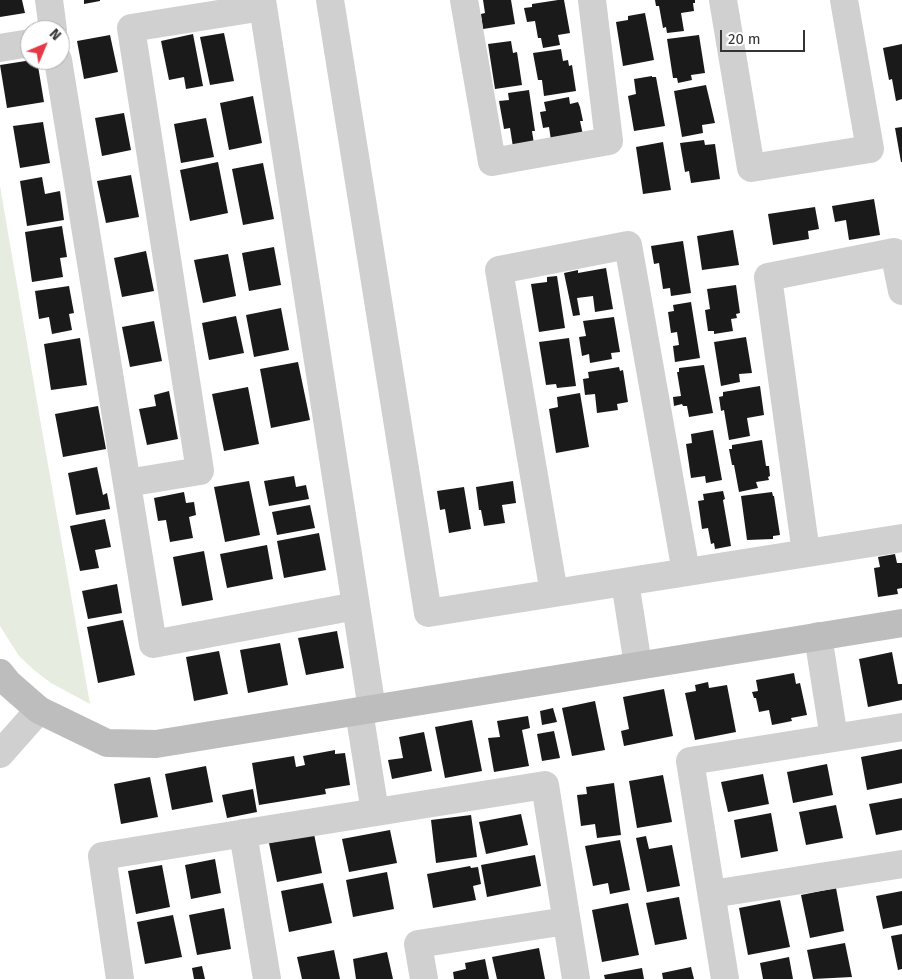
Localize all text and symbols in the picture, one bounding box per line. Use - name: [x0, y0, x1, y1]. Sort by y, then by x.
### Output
- north arrow: [20, 20, 70, 70]
- scale bar: [722, 20, 807, 52]
- text: N: [46, 25, 65, 44]
- text: 20 m: [728, 30, 761, 48]

